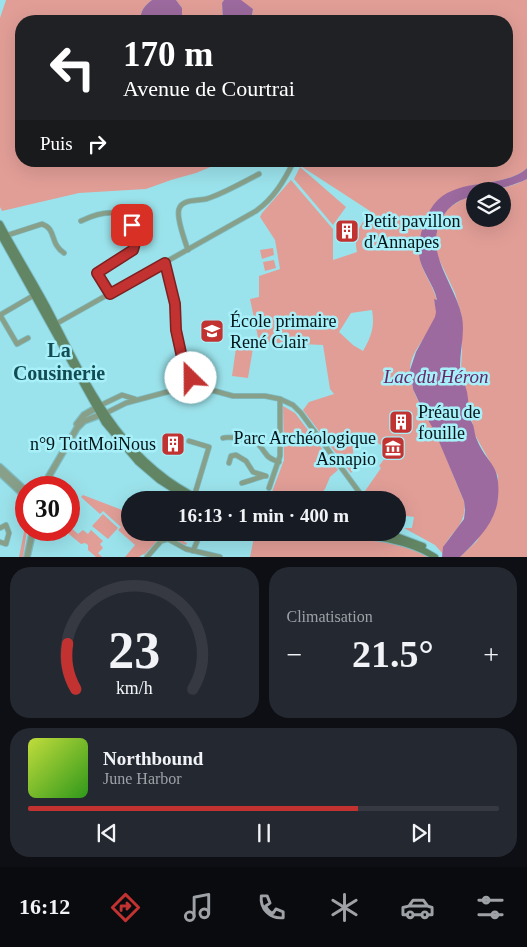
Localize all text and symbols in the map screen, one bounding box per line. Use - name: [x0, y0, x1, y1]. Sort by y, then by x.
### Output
- icon: left: [40, 35, 105, 100]
- text: 170 m: [123, 35, 213, 74]
- text: Avenue de Courtrai: [123, 76, 295, 101]
- icon: right: [83, 130, 111, 158]
- text: Puis: [40, 133, 73, 154]
- map controls: [466, 182, 511, 227]
- button: layers: [466, 182, 511, 227]
- pin: [111, 204, 153, 246]
- icon: arrive: [118, 211, 146, 239]
- place label: Petit pavillon d'Annapes: [364, 211, 461, 252]
- building icon: Petit pavillon d'Annapes: [334, 218, 360, 244]
- place label: École primaire René Clair: [230, 310, 336, 352]
- school or university icon: École primaire René Clair: [199, 318, 225, 344]
- district label: La Cousinerie: [13, 339, 105, 384]
- position arrow: [164, 351, 216, 403]
- water label: Lac du Héron: [383, 366, 488, 387]
- place label: Préau de fouille: [418, 402, 480, 443]
- building icon: Préau de fouille: [388, 409, 414, 435]
- place label: Parc Archéologique Asnapio: [234, 428, 376, 469]
- building icon: n°9 ToitMoiNous: [160, 431, 186, 457]
- place label: n°9 ToitMoiNous: [30, 434, 156, 454]
- museum icon: Parc Archéologique Asnapio: [380, 435, 406, 461]
- speed limit sign: 30: [15, 476, 80, 541]
- text: 16:13 · 1 min · 400 m: [178, 505, 349, 526]
- text: Climatisation: [287, 608, 373, 625]
- text: 23: [108, 622, 160, 679]
- text: 21.5°: [352, 633, 434, 675]
- text: −: [287, 639, 302, 670]
- text: +: [483, 639, 499, 670]
- text: km/h: [116, 678, 153, 698]
- text: Northbound: [103, 748, 203, 769]
- text: June Harbor: [103, 770, 182, 787]
- icon: previous: [93, 819, 121, 847]
- icon: pause: [250, 819, 278, 847]
- icon: next: [407, 819, 435, 847]
- icon: directions: [108, 890, 143, 925]
- icon: music: [181, 890, 216, 925]
- icon: phone: [254, 890, 289, 925]
- icon: climate: [327, 890, 362, 925]
- icon: car: [400, 890, 435, 925]
- icon: filters: [473, 890, 508, 925]
- text: 16:12: [19, 894, 70, 919]

